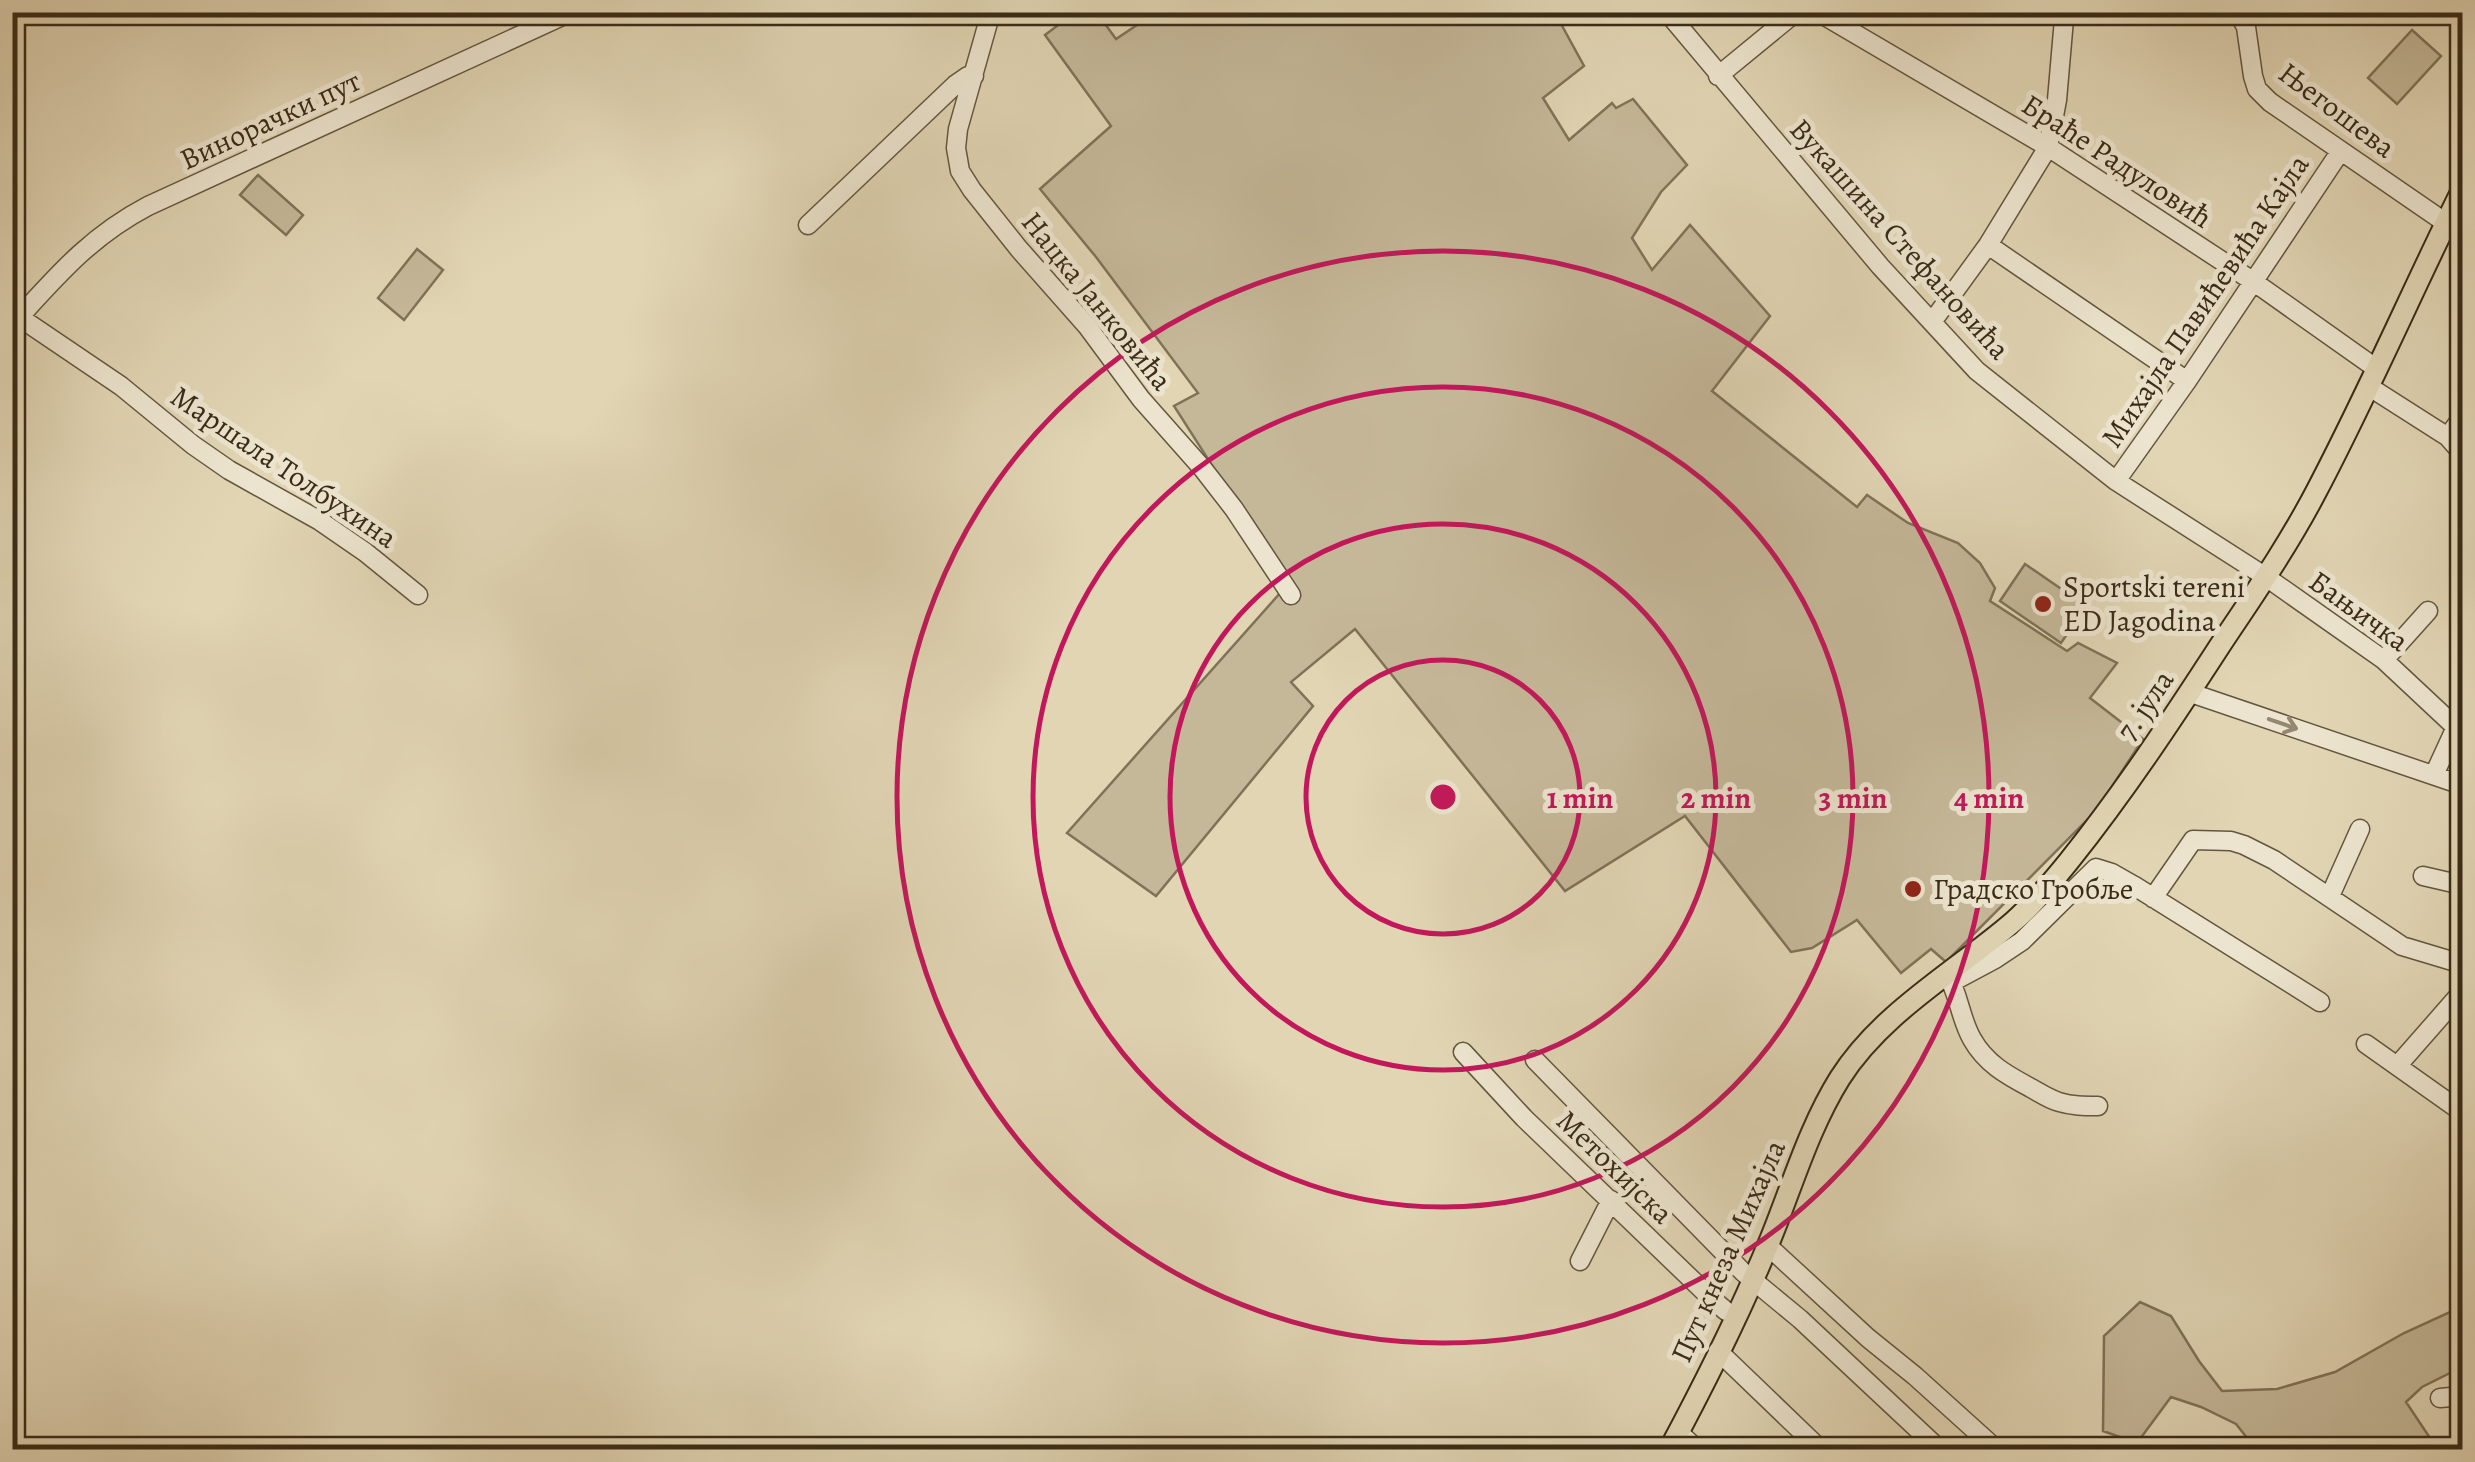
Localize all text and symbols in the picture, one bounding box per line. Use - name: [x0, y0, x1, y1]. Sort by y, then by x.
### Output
- street label: Његошева: [2271, 53, 2404, 167]
- street label: Винорачки пут: [173, 61, 367, 179]
- street label: Браће Радуловић: [2014, 85, 2220, 237]
- street label: Вукашина Стефановића: [1781, 110, 2019, 368]
- street label: Михајла Павићевића Кајла: [2092, 146, 2318, 455]
- street label: Нацка Јанковића: [1012, 203, 1182, 399]
- street label: Маршала Толбухина: [163, 376, 405, 558]
- street label: Бањичка: [2301, 561, 2417, 661]
- place label: Sportski tereni ED Jagodina: [2063, 567, 2245, 641]
- marker: Sportski tereni ED Jagodina: [2032, 593, 2054, 615]
- street label: 7. јула: [2107, 662, 2183, 748]
- one-way arrow: [2266, 716, 2297, 734]
- text: 1 min: [1547, 778, 1613, 818]
- text: 2 min: [1681, 778, 1751, 818]
- text: 3 min: [1819, 778, 1888, 818]
- text: 4 min: [1954, 778, 2024, 818]
- centre of rings: [1425, 779, 1461, 815]
- place label: Градско Гробље: [1933, 869, 2133, 909]
- marker: Градско Гробље: [1902, 878, 1924, 900]
- street label: Метохијска: [1548, 1101, 1682, 1233]
- street label: Пут кнеза Михајла: [1661, 1133, 1795, 1369]

